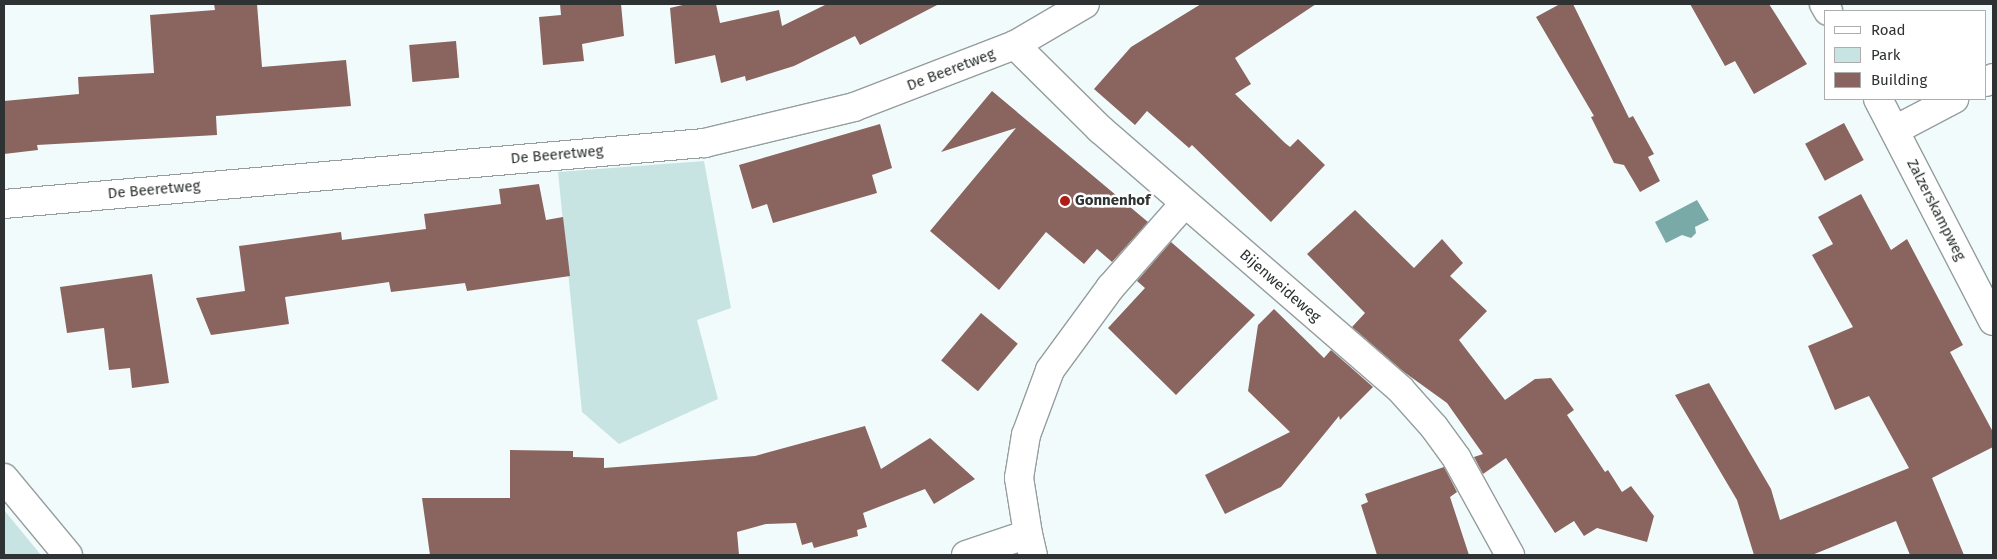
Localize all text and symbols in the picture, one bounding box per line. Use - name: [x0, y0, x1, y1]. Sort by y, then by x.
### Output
- legend: [1824, 10, 1987, 100]
- text: Road: [1871, 21, 1906, 39]
- street label: De Beeretweg: [904, 45, 998, 95]
- text: Park: [1871, 46, 1901, 64]
- text: Building: [1871, 71, 1927, 89]
- street label: De Beeretweg: [510, 142, 604, 168]
- street label: Zalzerskampweg: [1903, 156, 1969, 264]
- street label: De Beeretweg: [107, 177, 201, 203]
- place label: Gonnenhof: [1075, 192, 1150, 210]
- marker: Gonnenhof: [1059, 195, 1071, 207]
- street label: Bijenweideweg: [1236, 246, 1324, 326]

